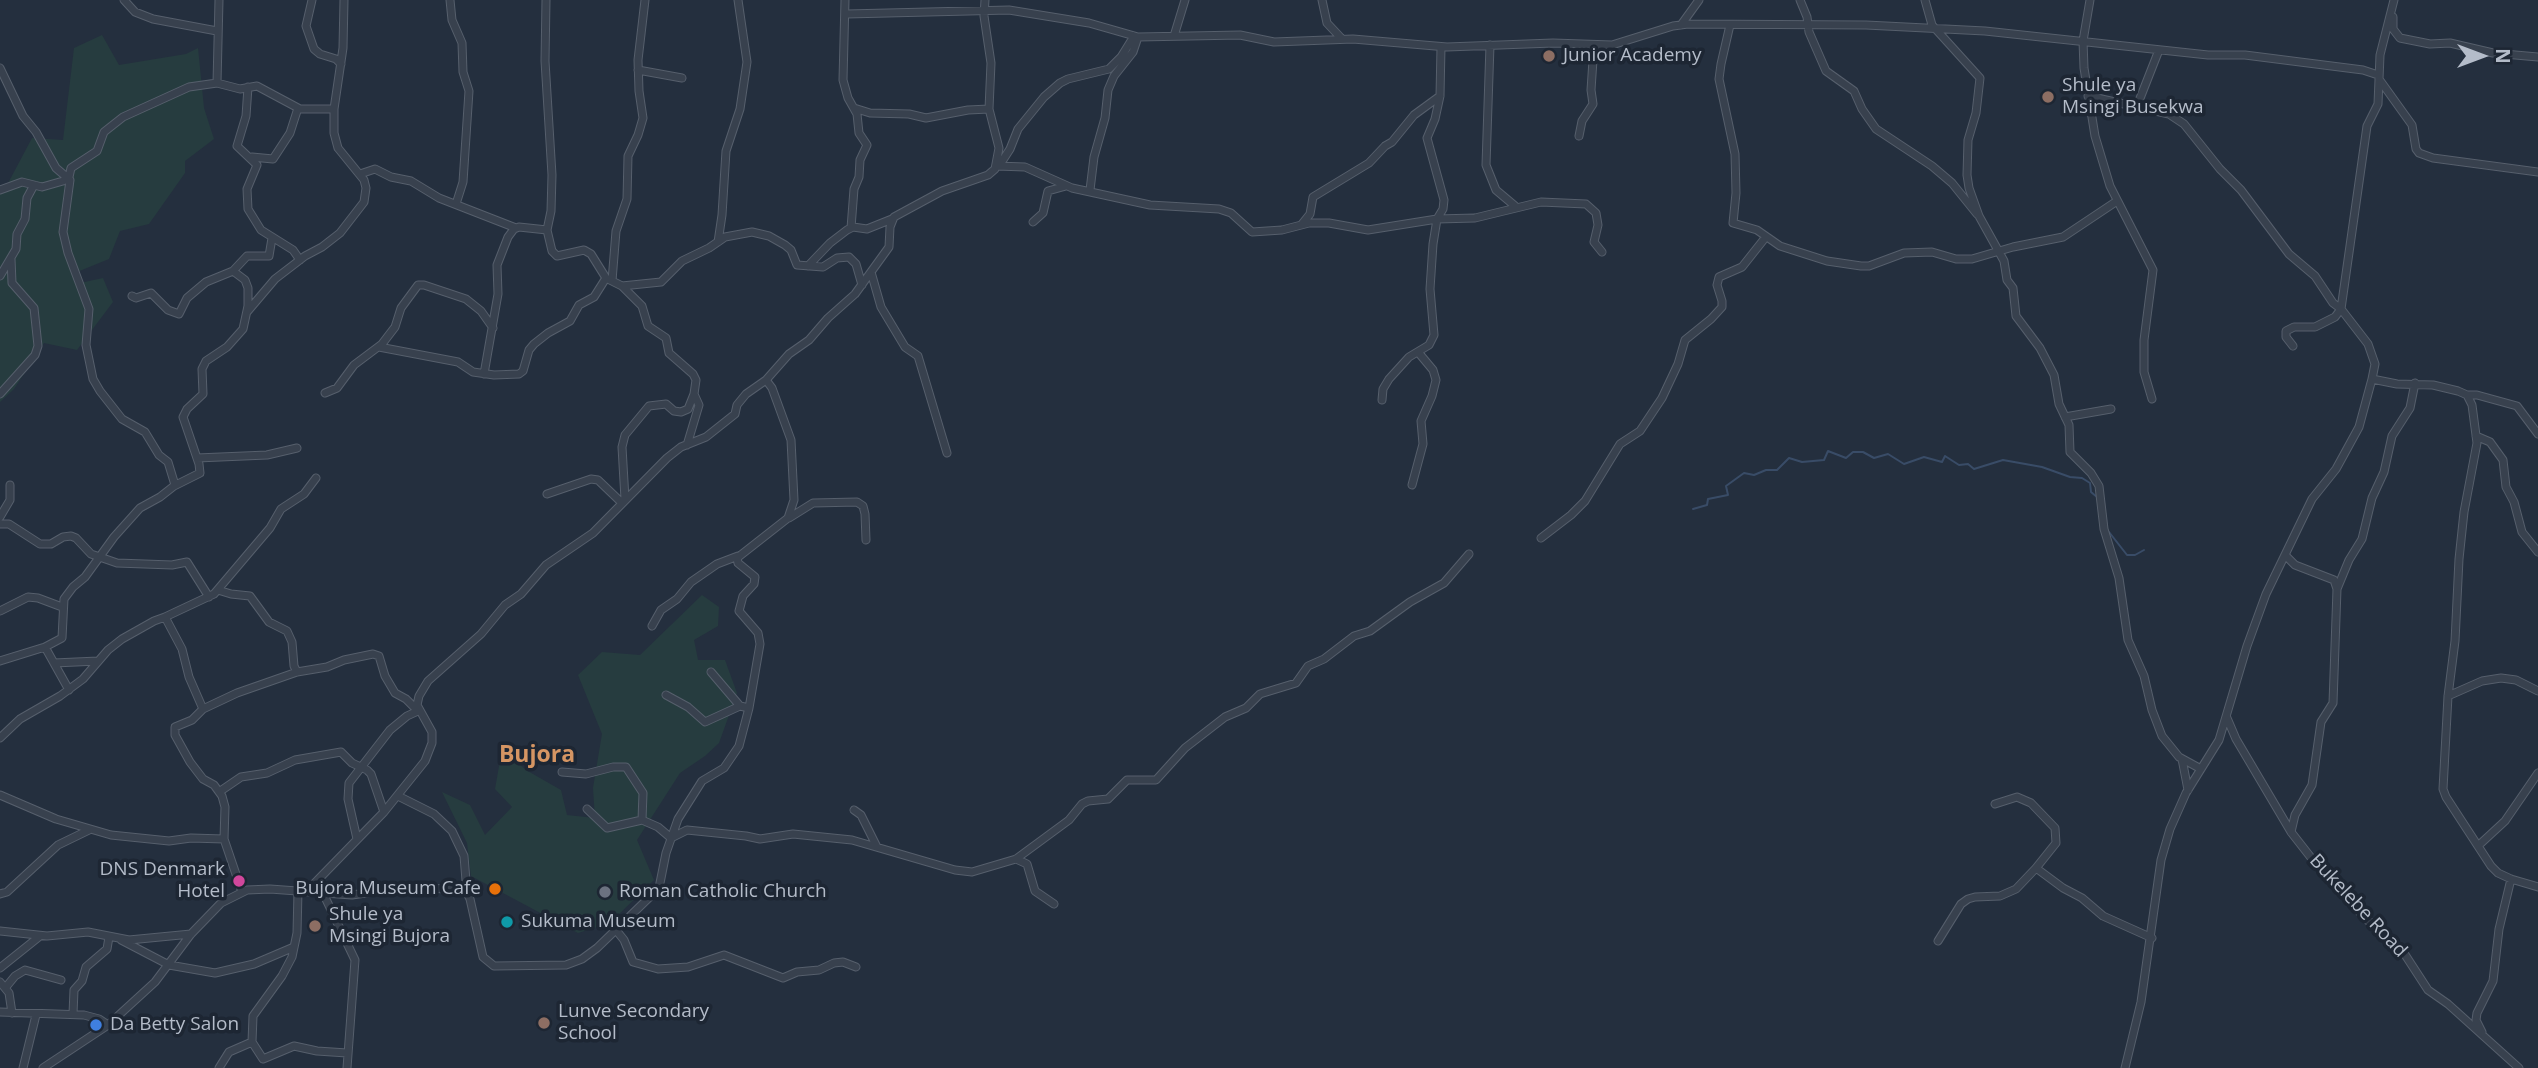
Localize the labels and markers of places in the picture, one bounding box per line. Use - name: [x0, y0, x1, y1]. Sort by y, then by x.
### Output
- place label: Junior Academy: [1563, 45, 1701, 67]
- marker: Junior Academy: [1541, 48, 1557, 64]
- place label: Shule ya Msingi Busekwa: [2062, 75, 2204, 119]
- marker: Shule ya Msingi Busekwa: [2040, 89, 2056, 105]
- place label: DNS Denmark Hotel: [100, 859, 225, 903]
- marker: DNS Denmark Hotel: [231, 873, 247, 889]
- place label: Bujora Museum Cafe: [295, 878, 481, 900]
- marker: Bujora Museum Cafe: [487, 881, 503, 897]
- place label: Roman Catholic Church: [619, 881, 827, 903]
- marker: Roman Catholic Church: [597, 884, 613, 900]
- place label: Shule ya Msingi Bujora: [329, 904, 450, 948]
- place label: Sukuma Museum: [521, 911, 675, 933]
- marker: Sukuma Museum: [499, 914, 515, 930]
- marker: Shule ya Msingi Bujora: [307, 918, 323, 934]
- place label: Lunve Secondary School: [558, 1001, 709, 1045]
- place label: Da Betty Salon: [110, 1014, 239, 1036]
- marker: Lunve Secondary School: [536, 1015, 552, 1031]
- marker: Da Betty Salon: [88, 1017, 104, 1033]

